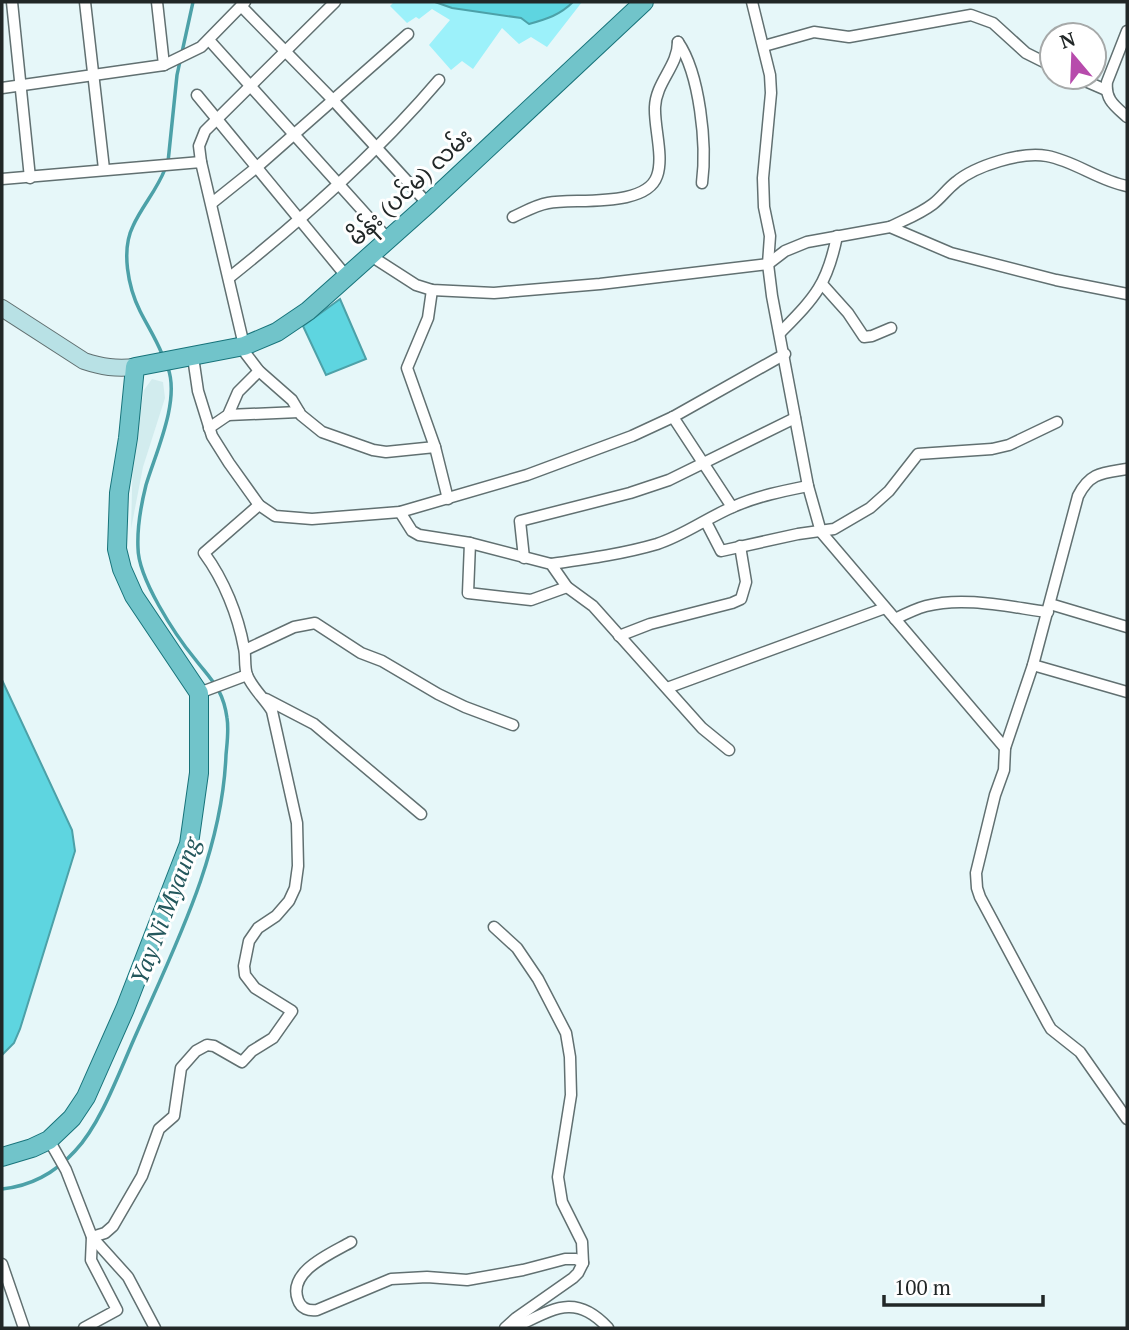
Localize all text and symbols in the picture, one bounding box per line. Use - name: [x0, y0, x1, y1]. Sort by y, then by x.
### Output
- north arrow: [1038, 21, 1108, 91]
- text: N: [1056, 25, 1079, 54]
- street label: မိန်း (ပင်မ) လမ်း: [341, 121, 481, 255]
- water label: Yay Ni Myaung: [122, 831, 208, 989]
- scale bar: [884, 1264, 1043, 1308]
- text: 100 m: [894, 1273, 951, 1301]

